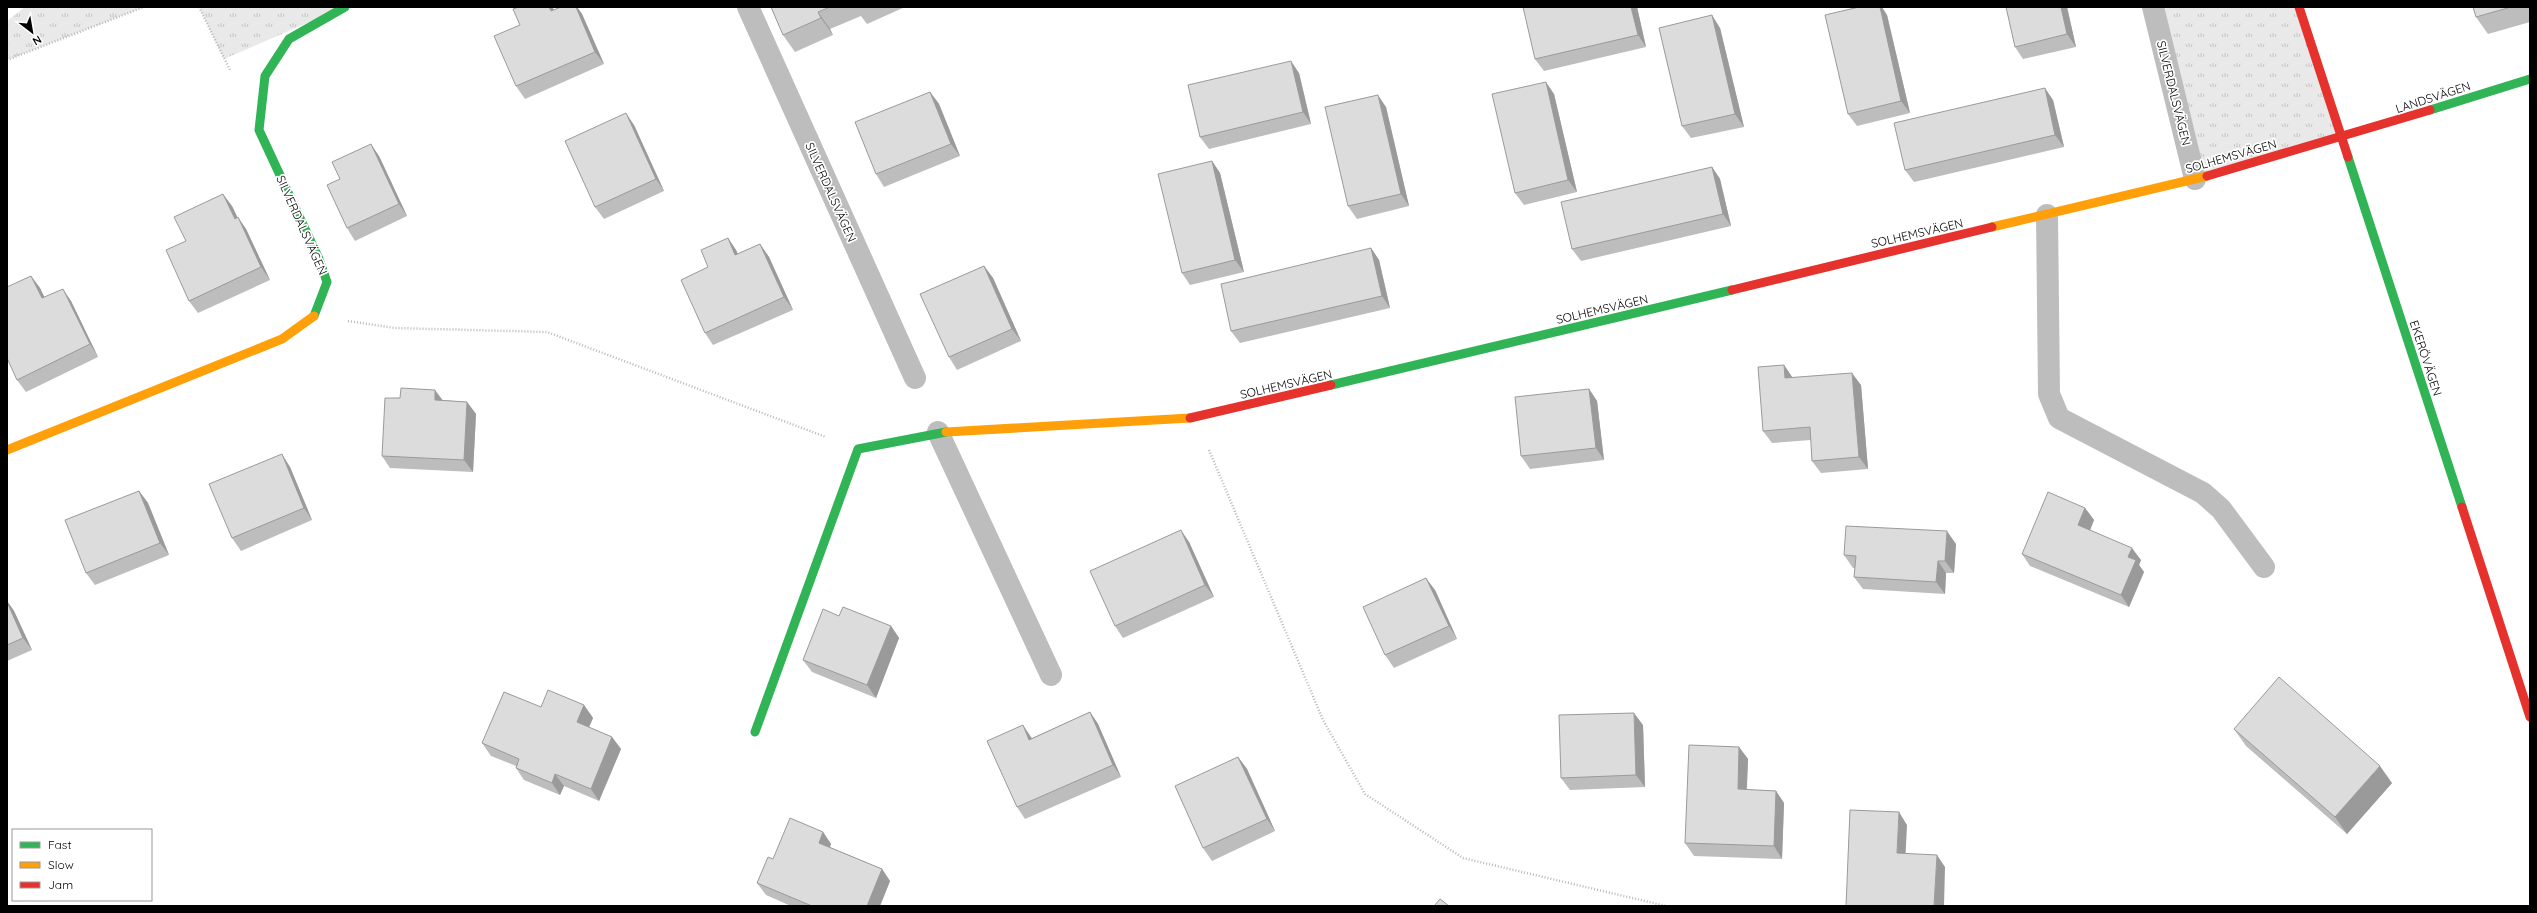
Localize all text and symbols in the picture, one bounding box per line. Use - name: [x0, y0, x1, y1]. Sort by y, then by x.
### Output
- north arrow: [12, 12, 52, 52]
- text: N: [30, 32, 44, 49]
- street label: SILVERDALSVÄGEN: [2154, 39, 2194, 147]
- street label: LANDSVÄGEN: [2394, 78, 2472, 116]
- street label: SOLHEMSVÄGEN: [2184, 136, 2278, 176]
- street label: SILVERDALSVÄGEN: [802, 140, 860, 244]
- street label: SILVERDALSVÄGEN: [273, 173, 331, 277]
- street label: SOLHEMSVÄGEN: [1869, 215, 1965, 251]
- street label: SOLHEMSVÄGEN: [1554, 291, 1650, 327]
- street label: EKERÖVÄGEN: [2407, 318, 2445, 398]
- street label: SOLHEMSVÄGEN: [1238, 366, 1334, 402]
- legend: [12, 829, 152, 901]
- text: Fast: [48, 837, 72, 852]
- text: Slow: [48, 857, 74, 872]
- text: Jam: [48, 877, 73, 892]

